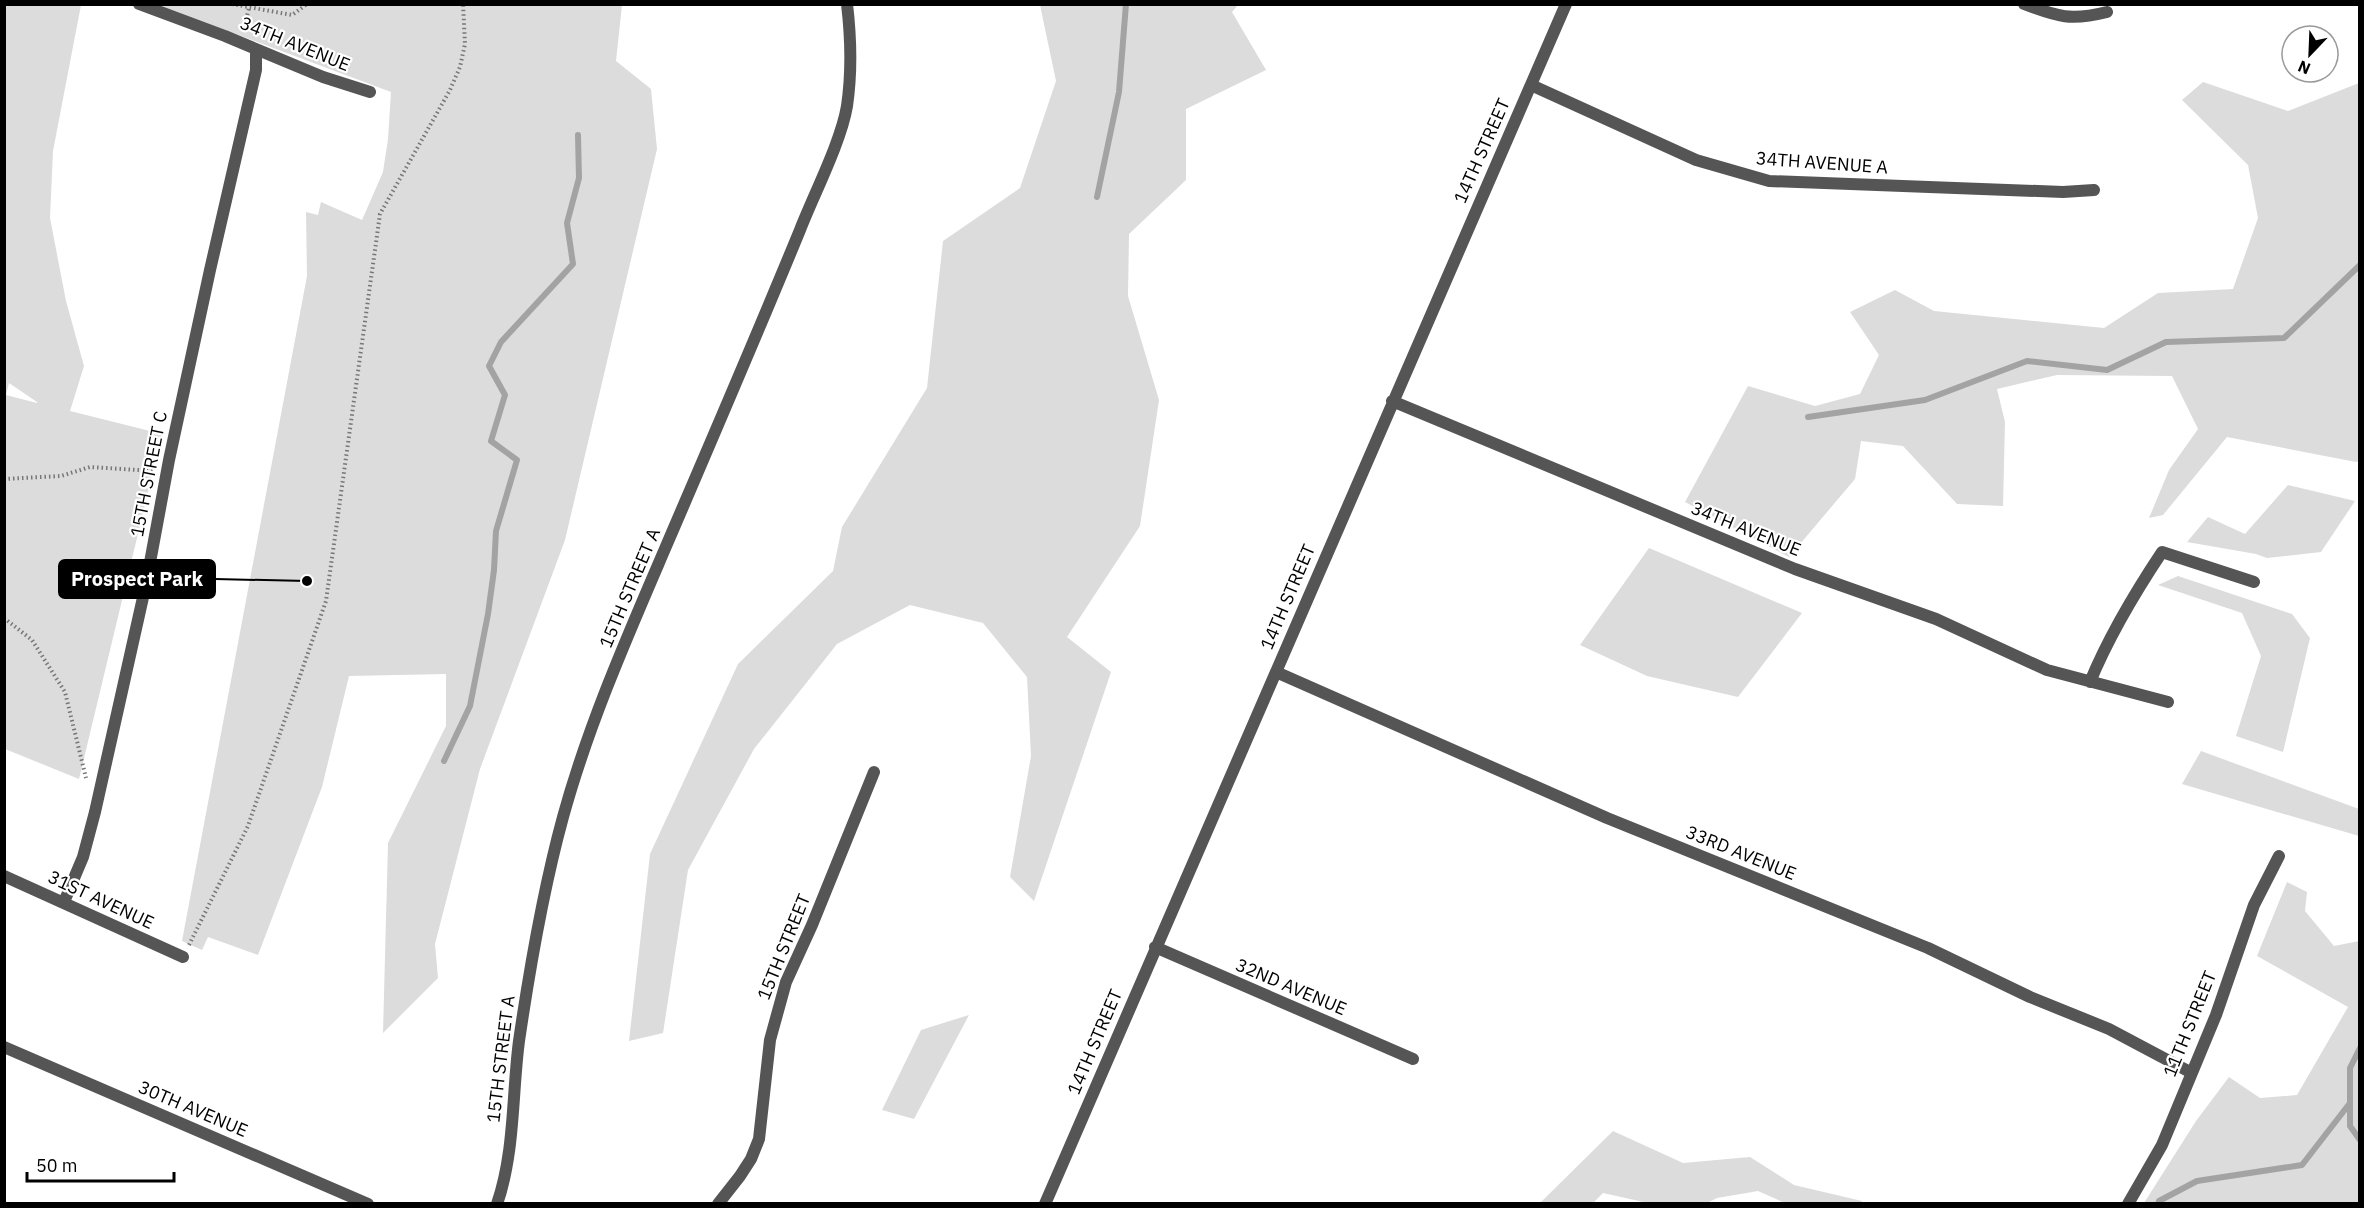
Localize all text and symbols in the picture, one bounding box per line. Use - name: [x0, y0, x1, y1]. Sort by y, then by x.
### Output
- street label: 34TH AVENUE: [237, 11, 354, 76]
- north arrow: [2280, 24, 2340, 84]
- text: N: [2295, 56, 2313, 79]
- street label: 14TH STREET: [1448, 95, 1515, 207]
- street label: 34TH AVENUE A: [1755, 146, 1889, 179]
- street label: 15TH STREET C: [125, 409, 172, 539]
- street label: 34TH AVENUE: [1688, 496, 1805, 561]
- street label: 15TH STREET A: [594, 524, 665, 651]
- street label: 14TH STREET: [1255, 541, 1320, 653]
- callout: Prospect Park: [59, 560, 215, 598]
- text: Prospect Park: [71, 565, 204, 592]
- street label: 33RD AVENUE: [1683, 820, 1800, 885]
- street label: 31ST AVENUE: [45, 865, 158, 934]
- street label: 15TH STREET: [752, 890, 815, 1003]
- street label: 32ND AVENUE: [1232, 953, 1350, 1020]
- street label: 11TH STREET: [2158, 967, 2221, 1080]
- street label: 14TH STREET: [1062, 986, 1127, 1098]
- street label: 15TH STREET A: [481, 994, 520, 1124]
- street label: 30TH AVENUE: [135, 1075, 251, 1142]
- scale bar: [27, 1145, 174, 1183]
- text: 50 m: [36, 1154, 78, 1177]

